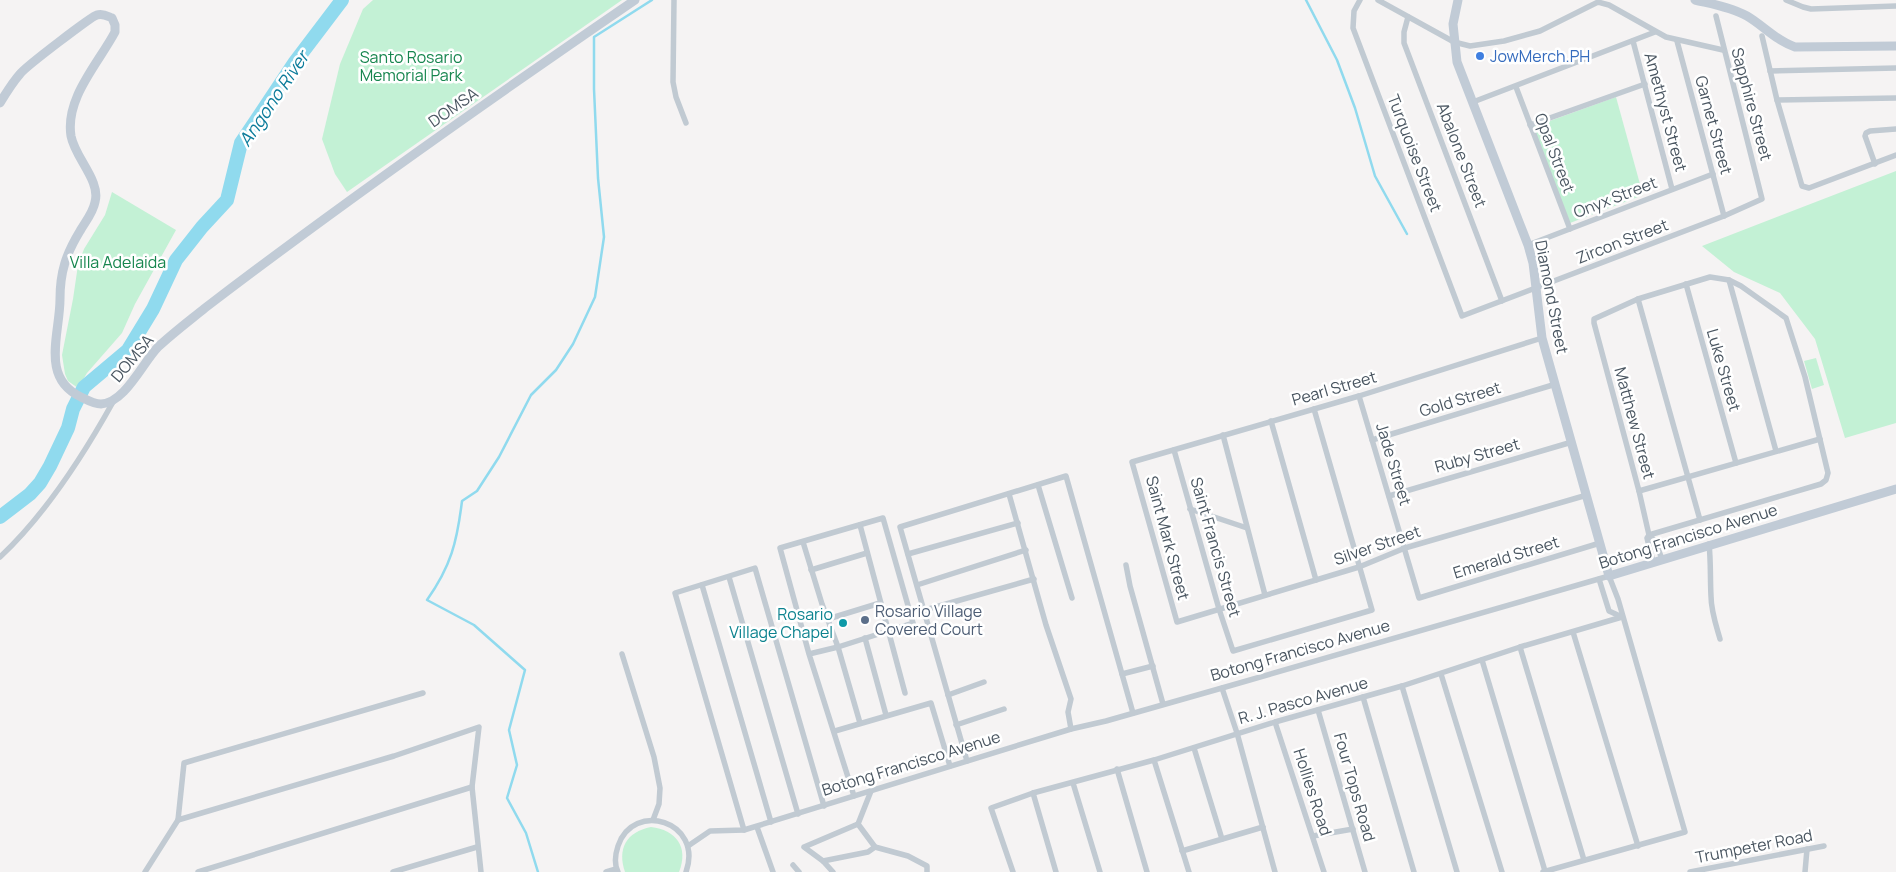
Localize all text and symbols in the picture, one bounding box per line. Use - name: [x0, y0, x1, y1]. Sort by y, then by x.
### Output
- water label: Angono River: [233, 44, 315, 151]
- place label: JowMerch.PH: [1490, 45, 1590, 67]
- street label: Sapphire Street: [1726, 45, 1778, 163]
- park label: Santo Rosario Memorial Park: [360, 46, 463, 86]
- marker: JowMerch.PH: [1474, 50, 1486, 62]
- street label: Amethyst Street: [1640, 50, 1692, 174]
- street label: Garnet Street: [1690, 73, 1738, 177]
- street label: DOMSA: [424, 82, 482, 132]
- street label: Turquoise Street: [1382, 91, 1448, 215]
- street label: Abalone Street: [1432, 99, 1492, 211]
- street label: Opal Street: [1530, 110, 1580, 196]
- street label: Onyx Street: [1570, 171, 1660, 223]
- street label: Zircon Street: [1573, 213, 1671, 269]
- street label: Diamond Street: [1530, 238, 1574, 356]
- park label: Villa Adelaida: [70, 251, 166, 273]
- street label: Luke Street: [1702, 326, 1746, 414]
- street label: DOMSA: [106, 330, 158, 386]
- street label: Pearl Street: [1289, 365, 1379, 411]
- street label: Matthew Street: [1609, 365, 1661, 481]
- street label: Gold Street: [1417, 376, 1503, 422]
- street label: Jade Street: [1371, 420, 1417, 508]
- street label: Ruby Street: [1432, 432, 1522, 478]
- street label: Saint Mark Street: [1141, 473, 1195, 603]
- street label: Saint Francis Street: [1186, 475, 1246, 619]
- street label: Botong Francisco Avenue: [1596, 498, 1780, 574]
- street label: Silver Street: [1331, 520, 1423, 570]
- street label: Emerald Street: [1450, 530, 1562, 584]
- place label: Rosario Village Covered Court: [875, 600, 983, 640]
- place label: Rosario Village Chapel: [729, 603, 833, 643]
- marker: Rosario Village Covered Court: [859, 614, 871, 626]
- street label: Botong Francisco Avenue: [1208, 614, 1392, 686]
- marker: Rosario Village Chapel: [837, 617, 849, 629]
- street label: R. J. Pasco Avenue: [1236, 671, 1370, 729]
- street label: Botong Francisco Avenue: [819, 725, 1003, 801]
- street label: Four Tops Road: [1329, 730, 1381, 844]
- street label: Hollies Road: [1289, 746, 1337, 838]
- street label: Trumpeter Road: [1694, 824, 1814, 868]

